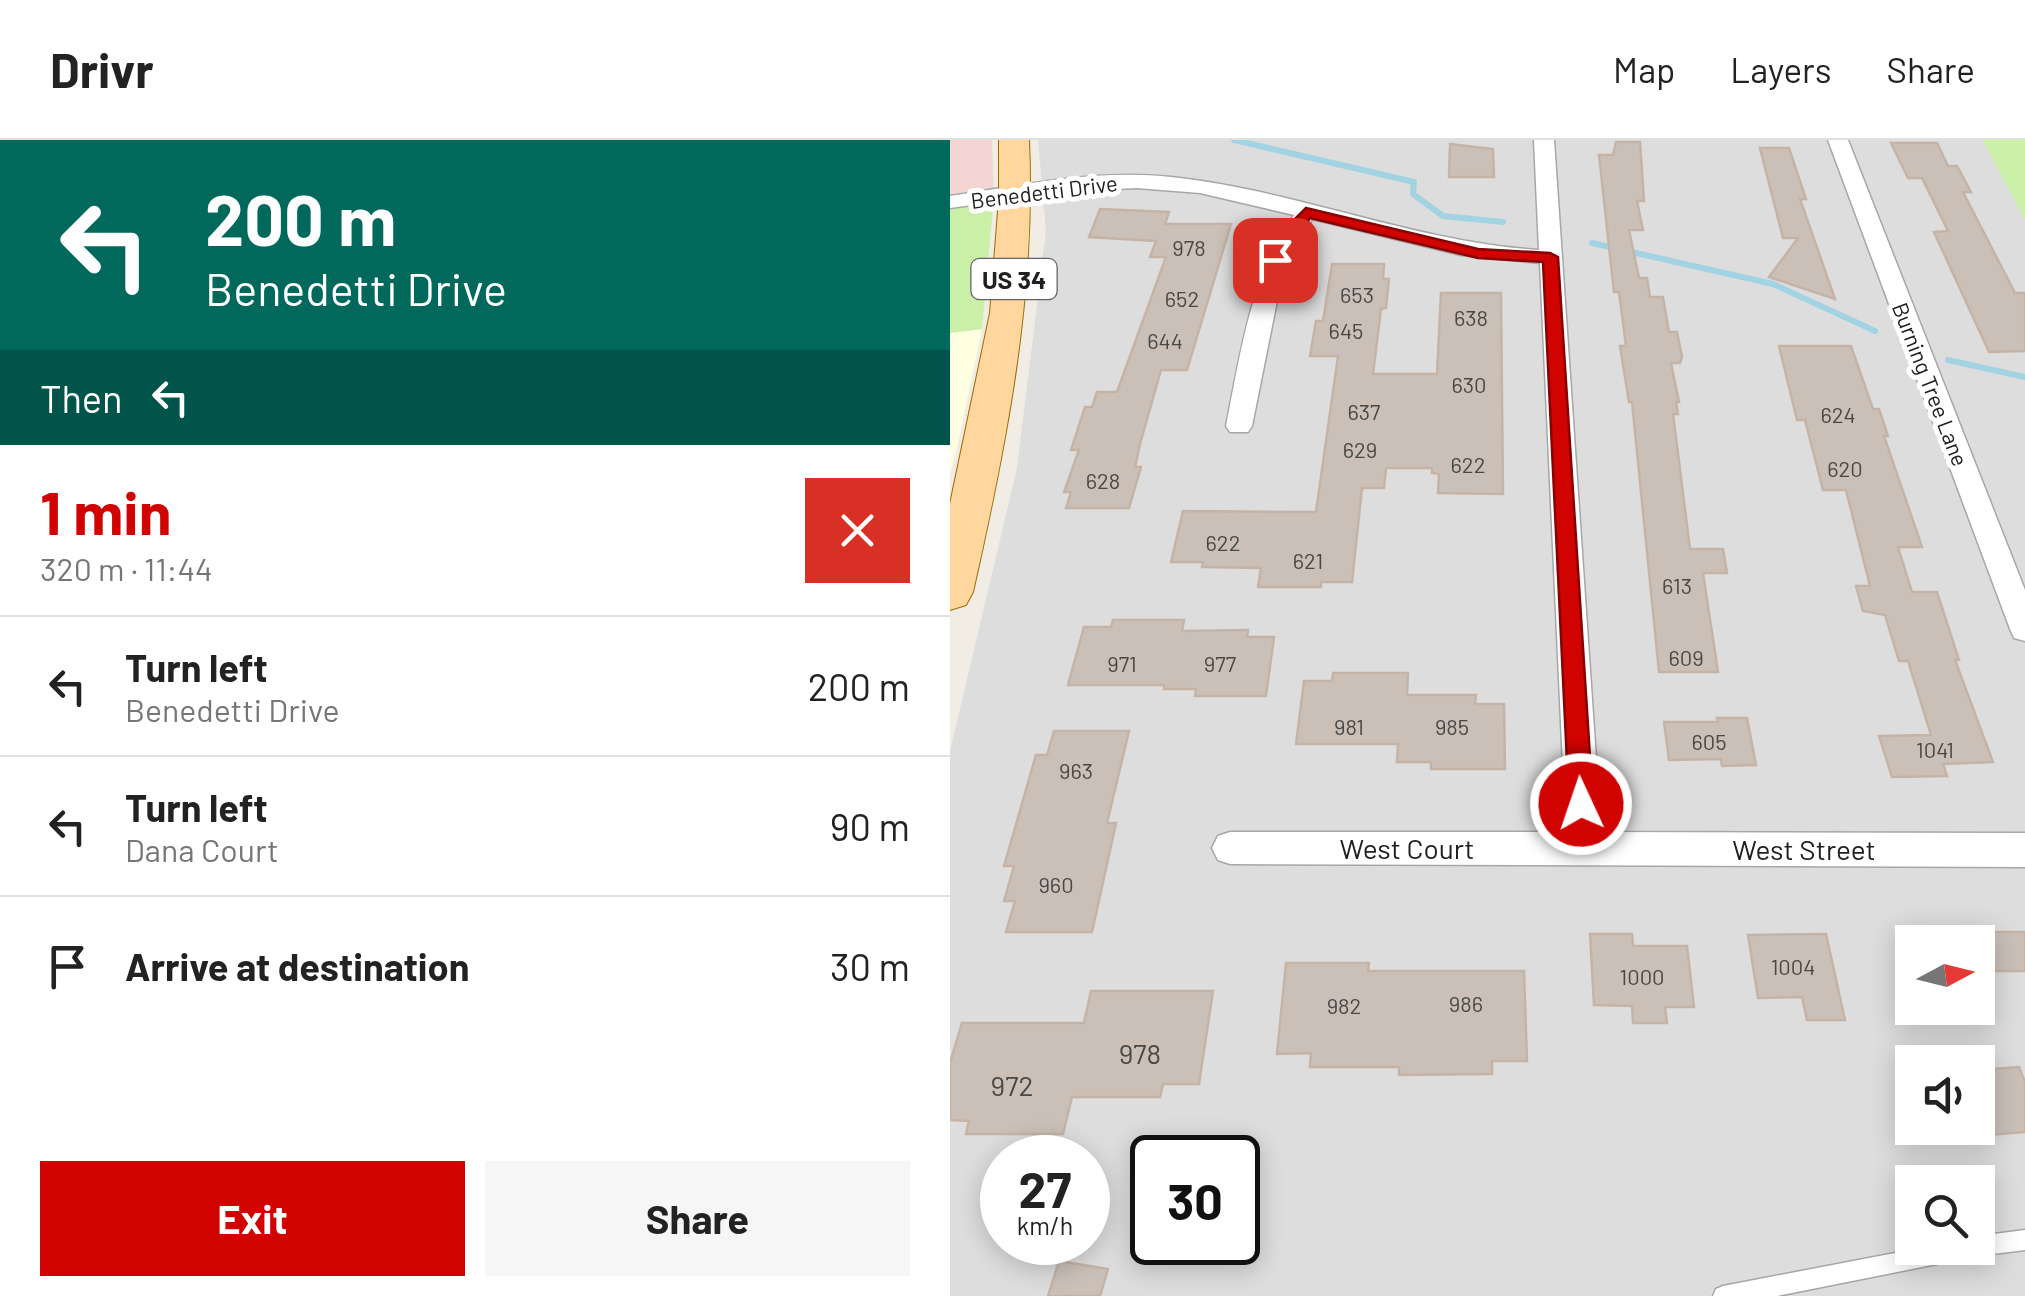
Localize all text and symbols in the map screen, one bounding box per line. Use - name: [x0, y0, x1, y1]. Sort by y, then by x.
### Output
- text: Drivr: [50, 40, 154, 98]
- text: Map: [1613, 48, 1675, 90]
- text: Layers: [1730, 48, 1832, 90]
- text: Share: [1887, 48, 1975, 90]
- street label: Benedetti Drive: [969, 169, 1119, 213]
- text: 200 m: [205, 176, 396, 260]
- icon: left: [40, 180, 170, 310]
- pin: [1233, 218, 1318, 303]
- icon: arrive: [1248, 233, 1303, 288]
- house number: 978: [1172, 234, 1206, 260]
- road number: US 34: [972, 259, 1056, 299]
- text: Benedetti Drive: [205, 261, 507, 315]
- house number: 653: [1340, 281, 1374, 307]
- house number: 652: [1165, 285, 1199, 311]
- street label: Burning Tree Lane: [1888, 299, 1974, 469]
- house number: 638: [1454, 304, 1488, 330]
- house number: 645: [1329, 317, 1363, 343]
- house number: 644: [1147, 327, 1183, 353]
- icon: left: [143, 370, 198, 425]
- house number: 630: [1451, 371, 1487, 397]
- text: Then: [40, 375, 123, 421]
- house number: 637: [1347, 398, 1381, 424]
- house number: 624: [1820, 401, 1856, 427]
- house number: 629: [1343, 436, 1377, 462]
- house number: 622: [1451, 451, 1485, 477]
- house number: 620: [1827, 455, 1863, 481]
- house number: 628: [1086, 467, 1120, 493]
- text: 1 min: [40, 475, 171, 547]
- button: close: [805, 478, 910, 583]
- house number: 622: [1206, 529, 1240, 555]
- house number: 621: [1293, 547, 1323, 573]
- text: 320 m · 11:44: [40, 549, 213, 587]
- house number: 613: [1662, 572, 1692, 598]
- text: Turn left: [125, 644, 268, 690]
- house number: 609: [1668, 644, 1704, 670]
- house number: 971: [1107, 650, 1137, 676]
- house number: 977: [1204, 650, 1236, 676]
- icon: left: [40, 659, 95, 714]
- text: 200 m: [808, 663, 910, 709]
- text: Benedetti Drive: [125, 690, 340, 728]
- house number: 981: [1334, 713, 1364, 739]
- house number: 985: [1435, 713, 1469, 739]
- house number: 605: [1691, 728, 1727, 754]
- house number: 1041: [1916, 736, 1954, 762]
- position arrow: [1529, 752, 1633, 856]
- house number: 963: [1059, 757, 1093, 783]
- text: Turn left: [125, 784, 268, 830]
- icon: left: [40, 799, 95, 854]
- text: 90 m: [830, 803, 910, 849]
- text: Dana Court: [125, 830, 279, 868]
- street label: West Court: [1339, 831, 1475, 865]
- street label: West Street: [1732, 832, 1876, 866]
- house number: 960: [1038, 871, 1074, 897]
- north arrow: [1895, 925, 1995, 1025]
- map controls: [1895, 925, 1995, 1265]
- icon: arrive: [40, 939, 95, 994]
- text: Arrive at destination: [125, 943, 470, 989]
- text: 30 m: [830, 943, 910, 989]
- house number: 1004: [1771, 953, 1815, 979]
- house number: 1000: [1620, 963, 1665, 989]
- house number: 986: [1449, 990, 1483, 1016]
- house number: 982: [1327, 992, 1361, 1018]
- house number: 978: [1119, 1036, 1161, 1070]
- button: sound: [1895, 1045, 1995, 1145]
- house number: 972: [991, 1068, 1033, 1102]
- speed limit sign: 30: [1130, 1135, 1260, 1265]
- text: 27: [1019, 1158, 1071, 1218]
- button: Exit: [40, 1161, 465, 1276]
- button: Share: [485, 1161, 910, 1276]
- button: search: [1895, 1165, 1995, 1265]
- text: km/h: [1017, 1210, 1073, 1240]

